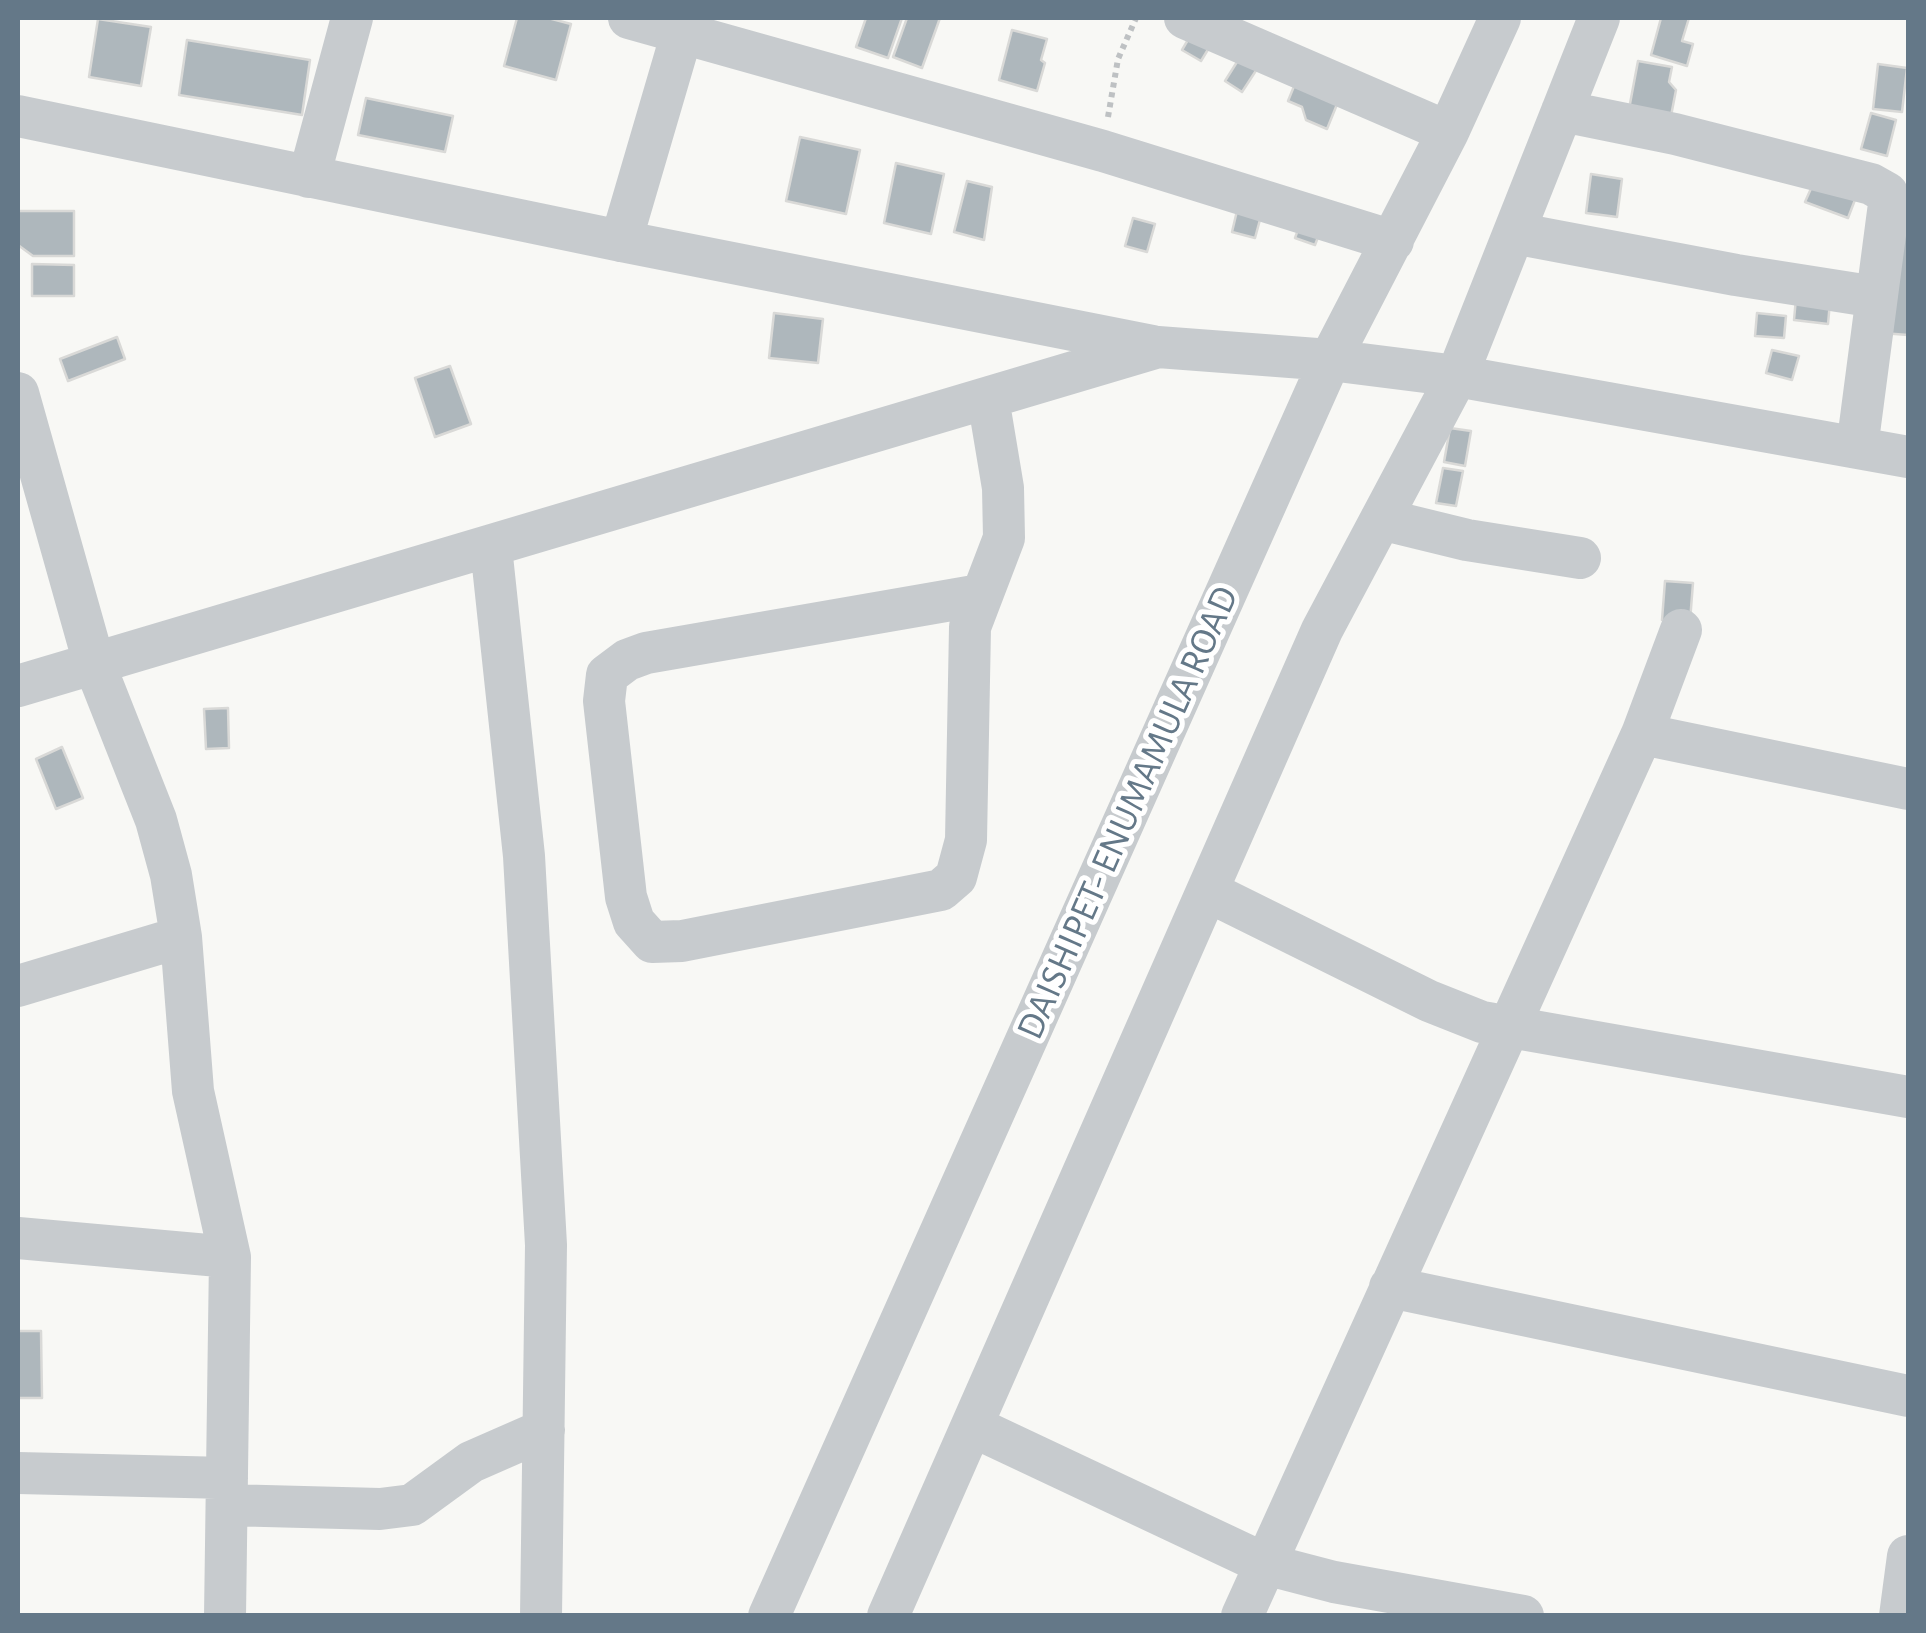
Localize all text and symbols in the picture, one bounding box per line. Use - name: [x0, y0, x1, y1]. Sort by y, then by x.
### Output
- street label: DAISHIPET- ENUMAMULA ROAD: [1007, 580, 1249, 1046]

